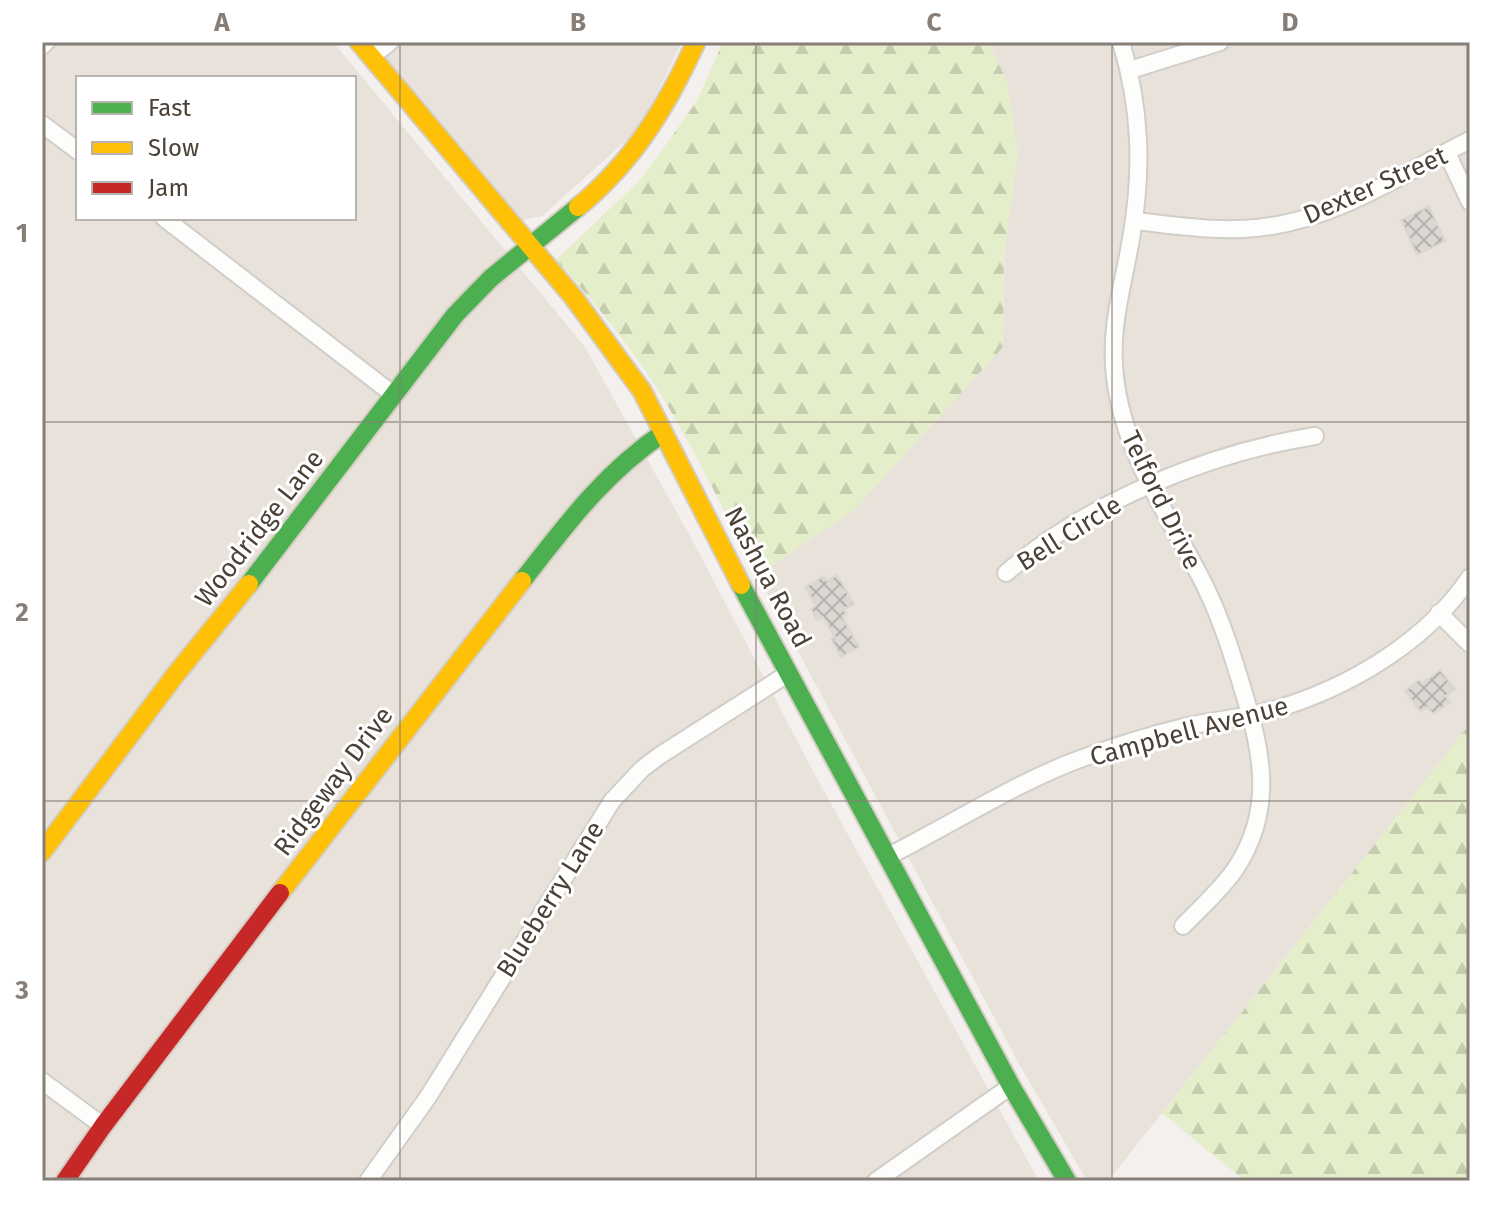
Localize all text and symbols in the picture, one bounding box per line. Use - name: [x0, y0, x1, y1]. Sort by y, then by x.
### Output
- text: A: [213, 7, 230, 38]
- text: B: [570, 7, 586, 38]
- text: C: [927, 7, 942, 38]
- text: D: [1282, 7, 1299, 38]
- legend: [76, 76, 356, 220]
- text: Fast: [148, 94, 191, 122]
- text: Slow: [148, 134, 199, 162]
- street label: Dexter Street: [1299, 140, 1452, 231]
- text: Jam: [148, 174, 189, 202]
- text: 1: [16, 218, 28, 249]
- street label: Telford Drive: [1115, 426, 1208, 574]
- street label: Woodridge Lane: [189, 444, 330, 613]
- street label: Bell Circle: [1011, 489, 1127, 578]
- street label: Nashua Road: [717, 501, 818, 653]
- text: 2: [15, 597, 29, 628]
- street label: Campbell Avenue: [1086, 690, 1292, 773]
- street label: Ridgeway Drive: [267, 701, 400, 862]
- street label: Blueberry Lane: [490, 815, 611, 983]
- text: 3: [14, 975, 29, 1006]

